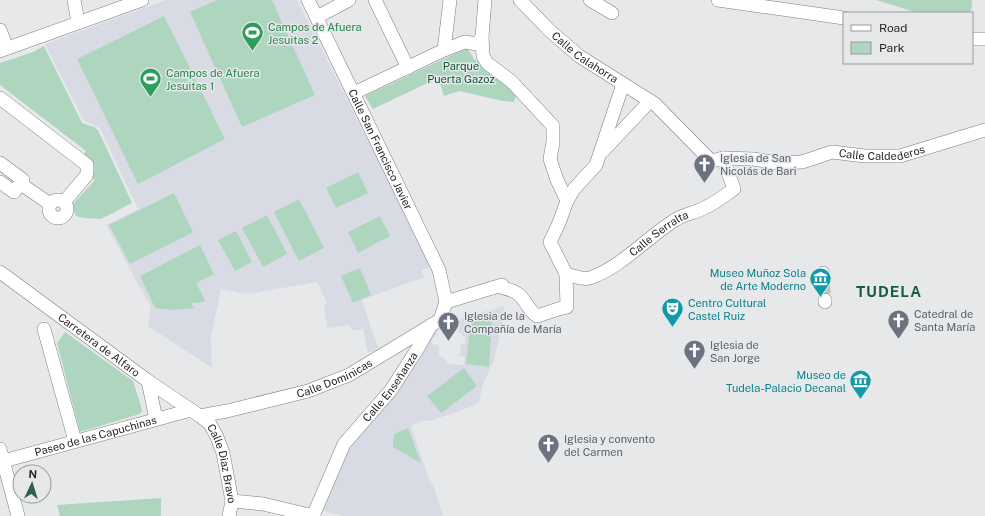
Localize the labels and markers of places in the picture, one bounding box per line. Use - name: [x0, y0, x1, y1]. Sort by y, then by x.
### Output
- sports icon: Campos de Afuera Jesuitas 2: [239, 20, 265, 53]
- place label: Campos de Afuera Jesuitas 2: [268, 21, 362, 46]
- sports icon: Campos de Afuera Jesuitas 1: [138, 66, 164, 99]
- place label: Campos de Afuera Jesuitas 1: [166, 67, 260, 92]
- church icon: Iglesia de San Nicolás de Bari: [691, 151, 717, 184]
- place label: Iglesia de San Nicolás de Bari: [720, 152, 796, 177]
- museum icon: Museo Muñoz Sola de Arte Moderno: [808, 266, 834, 299]
- place label: Museo Muñoz Sola de Arte Moderno: [710, 267, 806, 292]
- theatre icon: Centro Cultural Castel Ruiz: [659, 296, 685, 329]
- place label: Centro Cultural Castel Ruiz: [688, 297, 766, 322]
- church icon: Catedral de Santa María: [885, 307, 911, 340]
- place label: Catedral de Santa María: [914, 308, 975, 333]
- church icon: Iglesia de la Compañía de María: [436, 309, 462, 342]
- place label: Iglesia de la Compañía de María: [464, 310, 562, 335]
- church icon: Iglesia de San Jorge: [682, 338, 708, 371]
- place label: Iglesia de San Jorge: [710, 339, 760, 364]
- museum icon: Museo de Tudela-Palacio Decanal: [848, 368, 874, 401]
- place label: Museo de Tudela-Palacio Decanal: [726, 369, 846, 394]
- church icon: Iglesia y convento del Carmen: [536, 432, 562, 465]
- place label: Iglesia y convento del Carmen: [564, 433, 655, 458]

